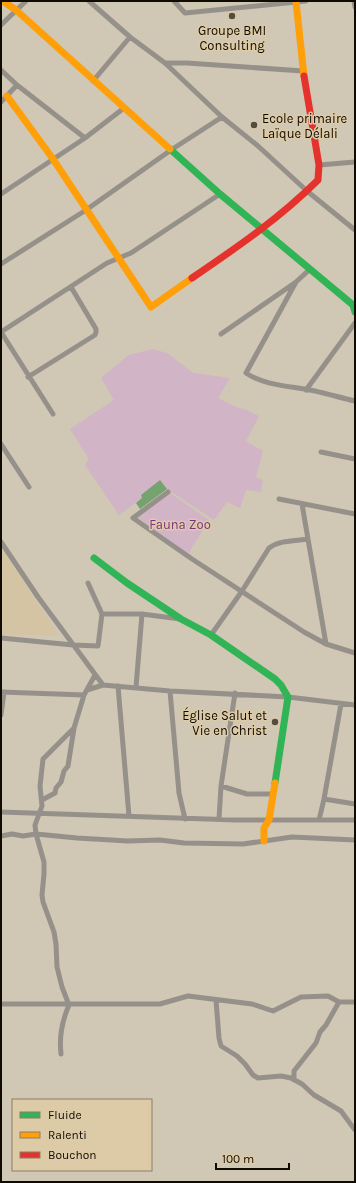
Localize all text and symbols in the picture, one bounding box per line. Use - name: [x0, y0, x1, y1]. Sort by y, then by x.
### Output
- marker: Groupe BMI Consulting: [227, 11, 237, 21]
- place label: Groupe BMI Consulting: [198, 23, 266, 53]
- place label: Ecole primaire Laïque Délali: [262, 111, 348, 142]
- marker: Ecole primaire Laïque Délali: [249, 120, 259, 130]
- park label: Fauna Zoo: [149, 517, 211, 532]
- place label: Église Salut et Vie en Christ: [182, 706, 267, 738]
- marker: Église Salut et Vie en Christ: [270, 717, 280, 727]
- legend: [12, 1099, 152, 1171]
- text: Fluide: [48, 1108, 82, 1122]
- text: Ralenti: [48, 1128, 87, 1142]
- scale bar: [216, 1145, 289, 1171]
- text: Bouchon: [48, 1148, 97, 1162]
- text: 100 m: [222, 1152, 254, 1166]

